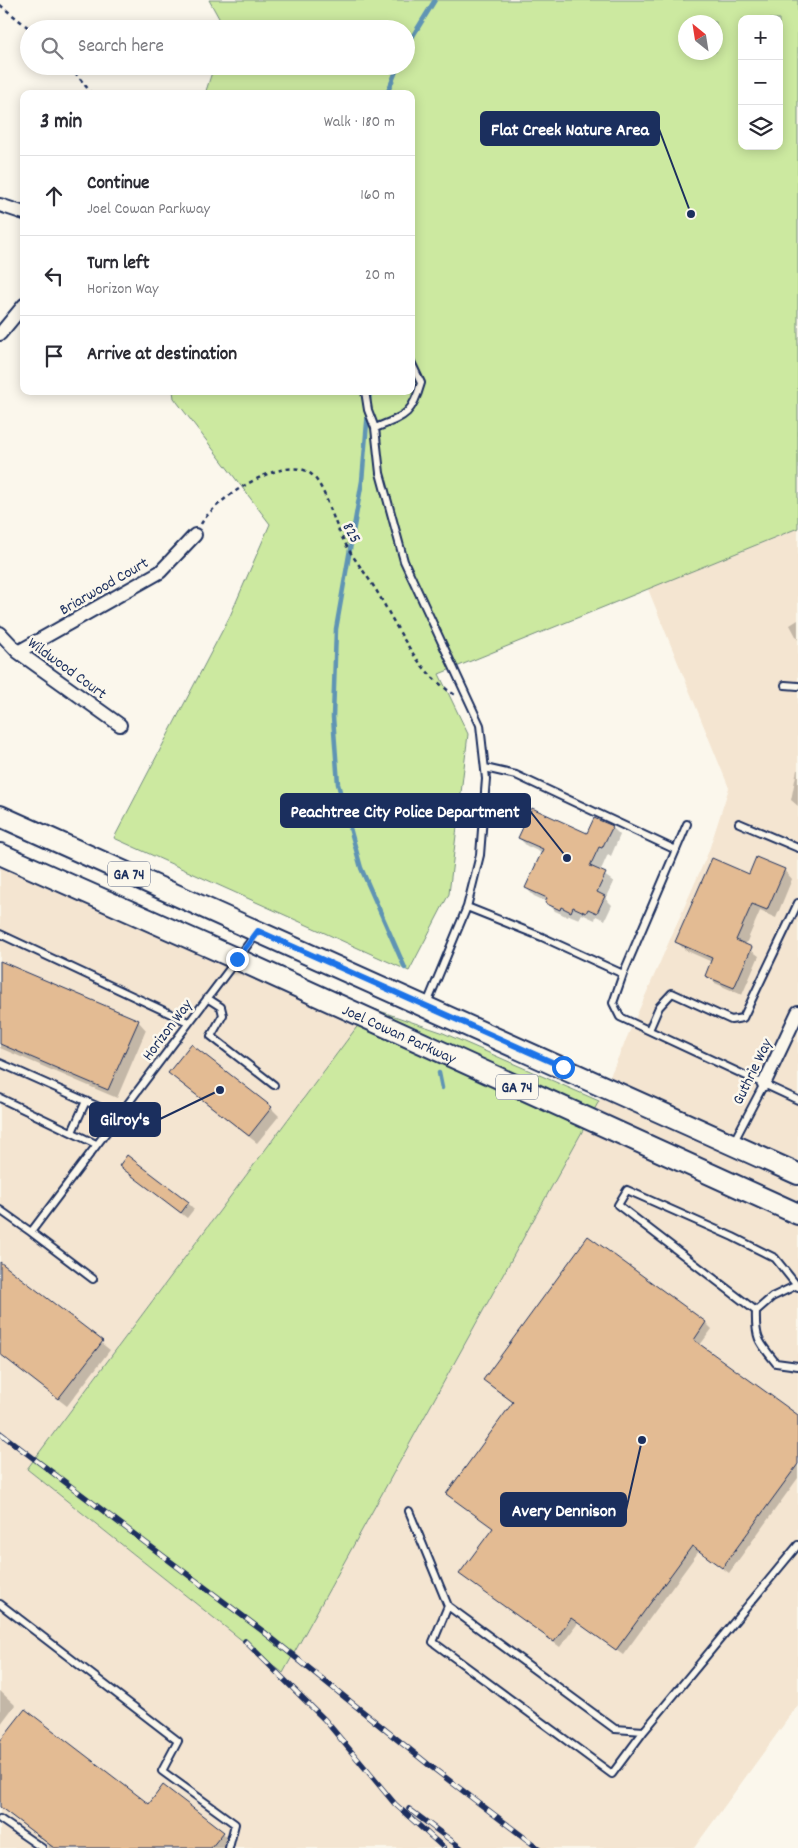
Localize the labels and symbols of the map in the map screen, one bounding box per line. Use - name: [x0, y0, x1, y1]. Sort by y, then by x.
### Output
- north arrow: [678, 15, 723, 60]
- callout: Flat Creek Nature Area: [481, 112, 659, 145]
- text: Flat Creek Nature Area: [491, 119, 649, 144]
- street label: 825: [336, 519, 366, 548]
- street label: Briarwood Court: [55, 552, 153, 622]
- street label: Wildwood Court: [22, 632, 111, 706]
- callout: Peachtree City Police Department: [281, 794, 530, 827]
- text: Peachtree City Police Department: [290, 801, 520, 826]
- road number: GA 74: [108, 862, 150, 886]
- route end: [226, 948, 249, 971]
- street label: Horizon Way: [137, 995, 199, 1066]
- street label: Joel Cowan Parkway: [338, 999, 460, 1071]
- street label: Guthrie Way: [727, 1035, 779, 1109]
- route start: [552, 1056, 575, 1079]
- road number: GA 74: [496, 1074, 538, 1100]
- callout: Gilroy's: [90, 1103, 160, 1136]
- text: Gilroy's: [100, 1109, 150, 1134]
- callout: Avery Dennison: [501, 1493, 626, 1526]
- text: Avery Dennison: [512, 1500, 616, 1525]

